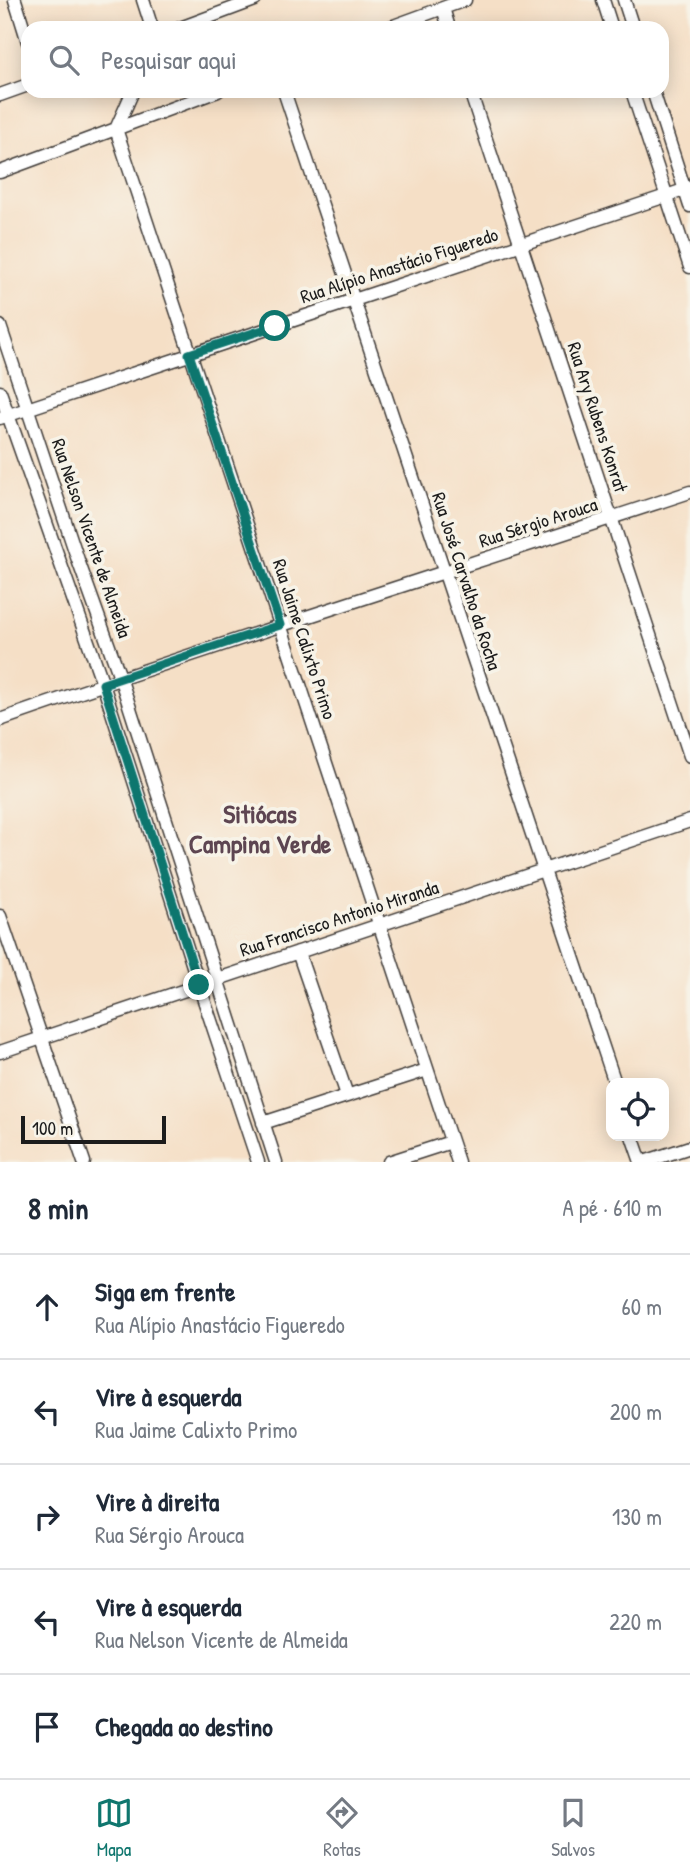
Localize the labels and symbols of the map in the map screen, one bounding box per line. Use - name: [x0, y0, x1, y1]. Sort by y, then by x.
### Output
- street label: Rua Alípio Anastácio Figueredo: [297, 221, 501, 309]
- route start: [259, 310, 290, 341]
- street label: Rua Ary Rubens Konrat: [561, 339, 635, 496]
- street label: Rua Nelson Vicente de Almeida: [46, 435, 138, 642]
- street label: Rua José Carvalho da Rocha: [426, 489, 508, 674]
- street label: Rua Sérgio Arouca: [475, 490, 601, 553]
- street label: Rua Jaime Calixto Primo: [267, 555, 343, 723]
- district label: Sitiócas Campina Verde: [189, 796, 332, 862]
- street label: Rua Francisco Antonio Miranda: [236, 873, 442, 962]
- route end: [183, 969, 214, 1000]
- scale bar: [21, 1113, 166, 1145]

